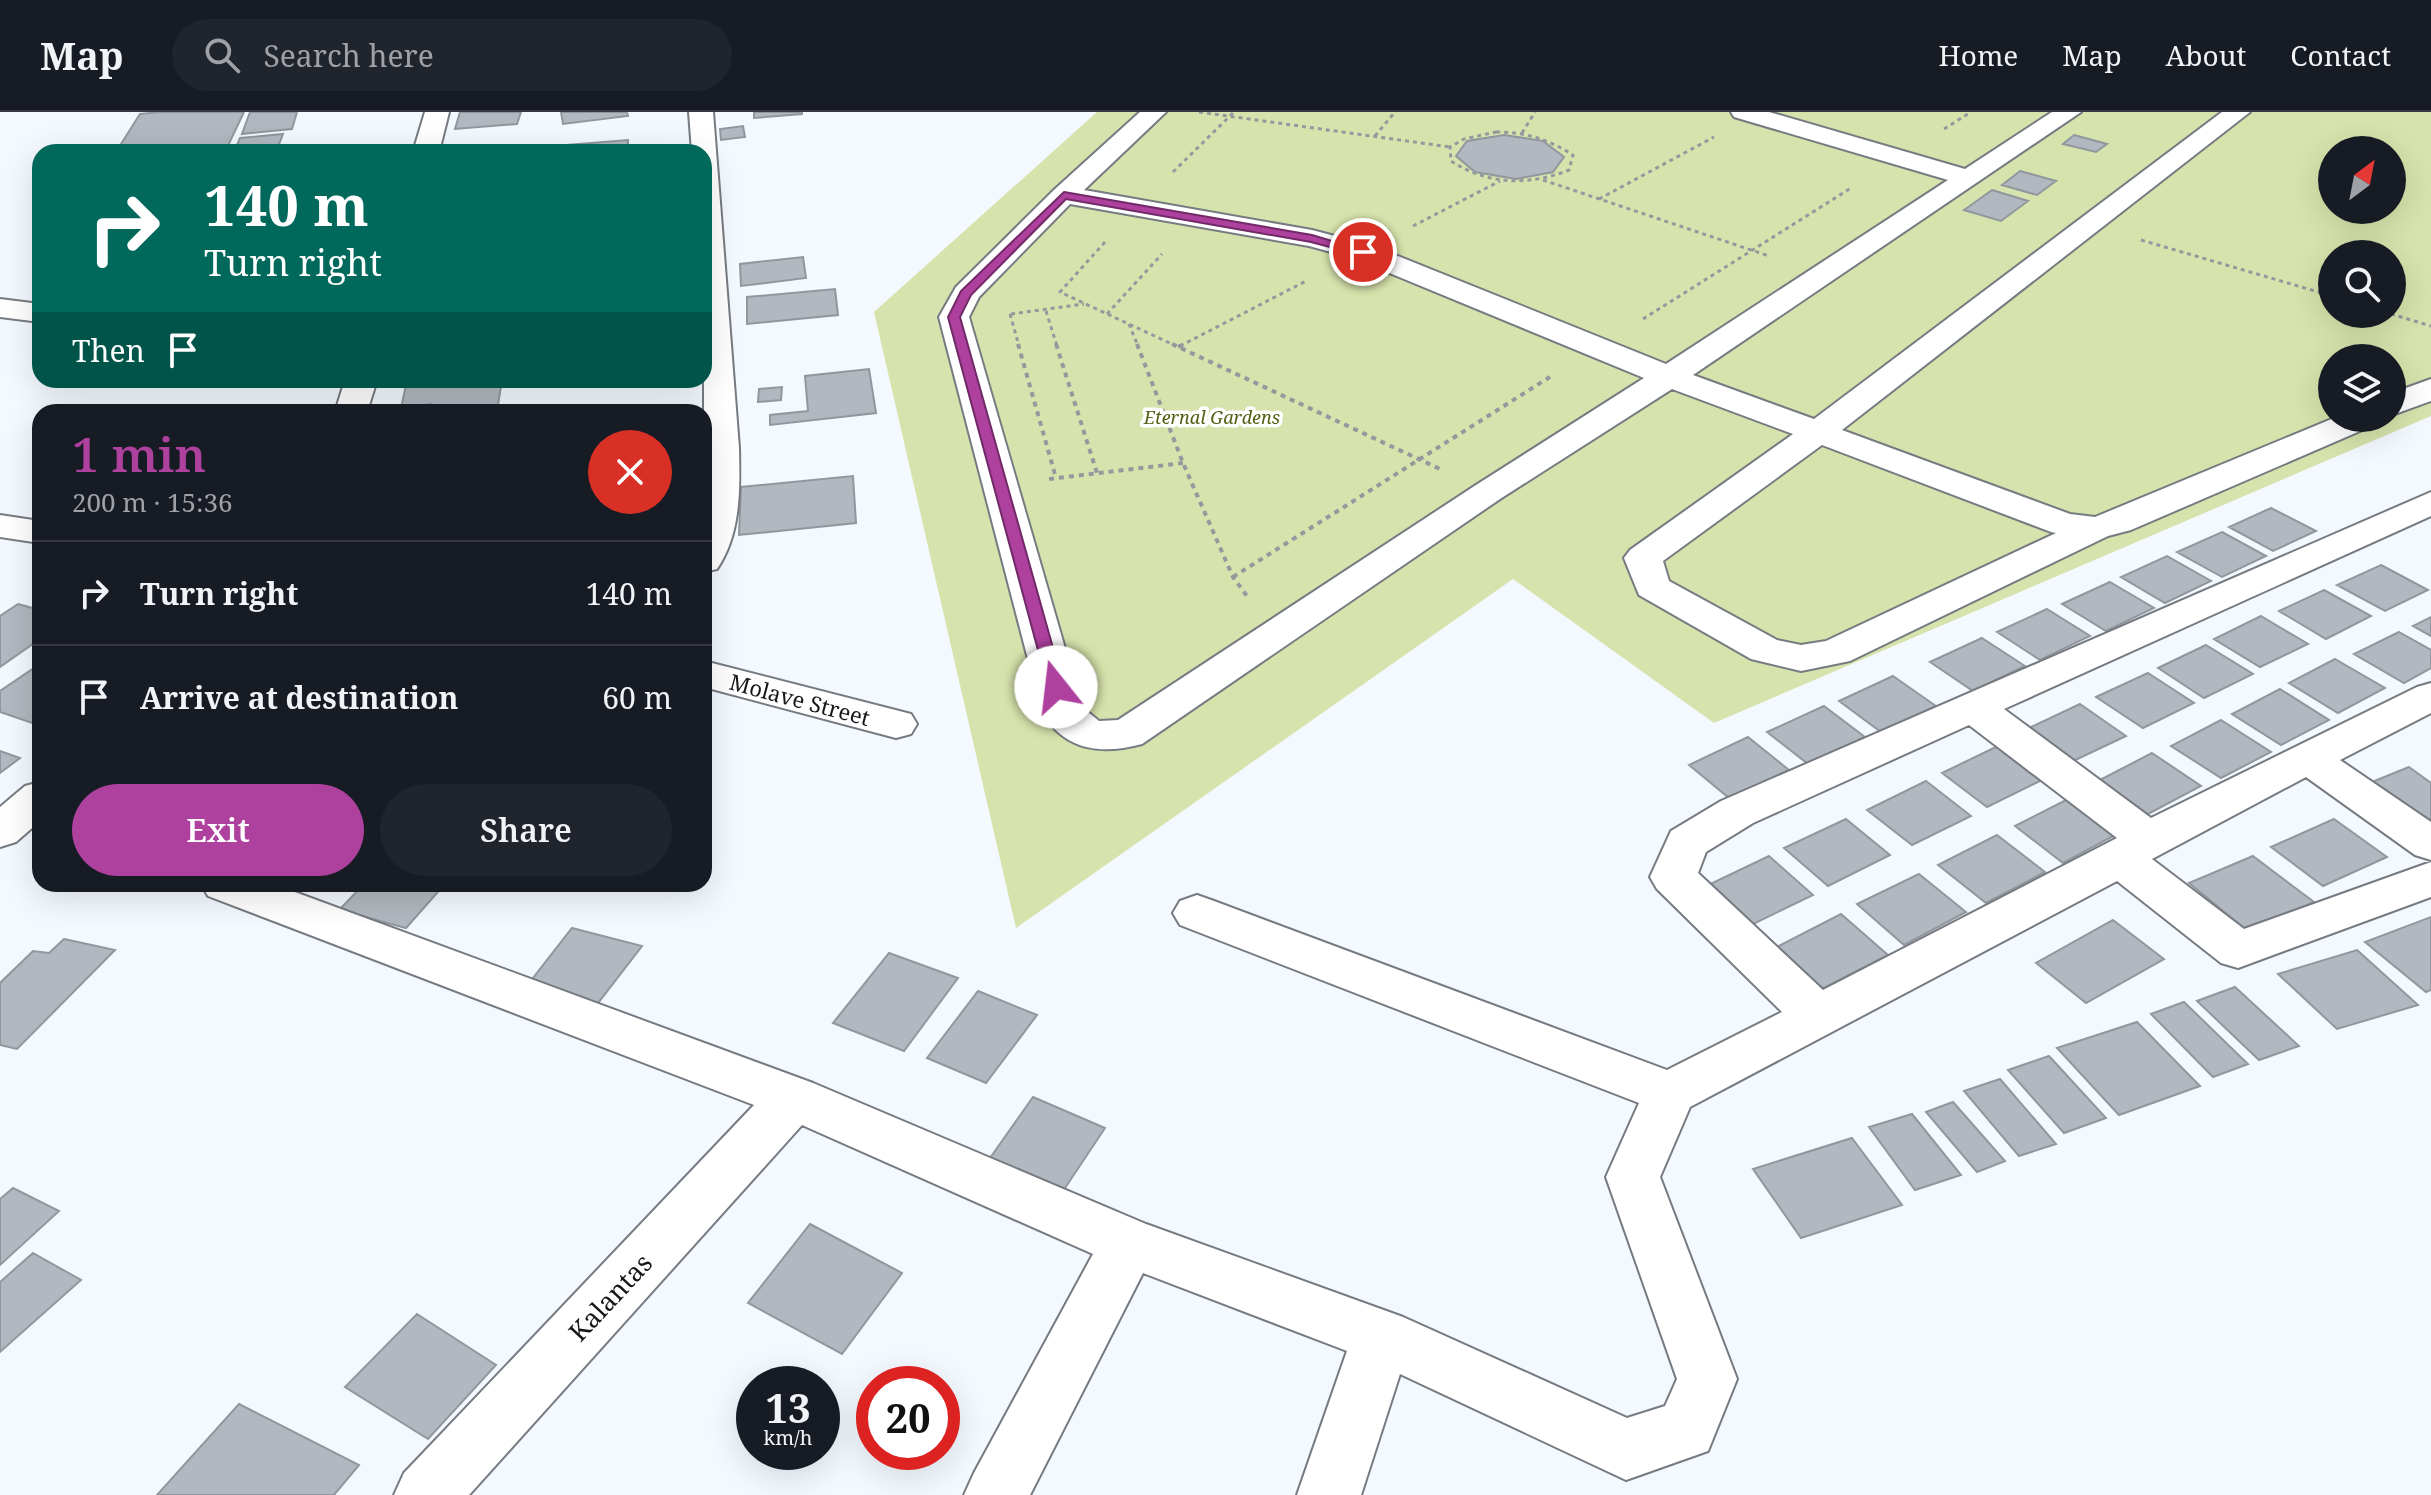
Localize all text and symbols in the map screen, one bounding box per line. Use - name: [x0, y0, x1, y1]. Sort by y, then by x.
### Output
- search box: [172, 19, 732, 91]
- text: Map: [40, 29, 124, 81]
- icon: search: [200, 33, 244, 77]
- text: Search here: [264, 35, 434, 76]
- text: Home: [1939, 36, 2018, 74]
- text: Map: [2062, 36, 2122, 74]
- text: About: [2166, 36, 2246, 74]
- text: Contact: [2290, 36, 2391, 74]
- north arrow: [2318, 136, 2406, 224]
- map controls: [2318, 136, 2406, 432]
- text: 140 m: [204, 166, 369, 242]
- icon: right: [72, 176, 176, 280]
- pin: [1329, 218, 1397, 286]
- icon: arrive: [1341, 230, 1385, 274]
- text: Turn right: [204, 238, 382, 287]
- button: search: [2318, 240, 2406, 328]
- icon: arrive: [161, 328, 205, 372]
- text: Then: [72, 330, 145, 371]
- button: layers: [2318, 344, 2406, 432]
- park label: Eternal Gardens: [1143, 405, 1280, 429]
- text: 1 min: [72, 421, 206, 486]
- button: close: [588, 430, 672, 514]
- text: 200 m · 15:36: [72, 484, 233, 520]
- icon: right: [72, 571, 116, 615]
- text: Turn right: [140, 573, 298, 614]
- text: 140 m: [586, 573, 672, 614]
- position arrow: [1014, 645, 1098, 729]
- street label: Molave Street: [727, 666, 874, 732]
- icon: arrive: [72, 675, 116, 719]
- text: Arrive at destination: [140, 677, 459, 718]
- text: 60 m: [602, 677, 672, 718]
- button: Exit: [72, 784, 364, 876]
- button: Share: [380, 784, 672, 876]
- street label: Kalantas: [560, 1245, 660, 1349]
- speed limit sign: 20: [856, 1366, 960, 1470]
- text: 13: [765, 1380, 811, 1435]
- text: km/h: [763, 1424, 813, 1451]

